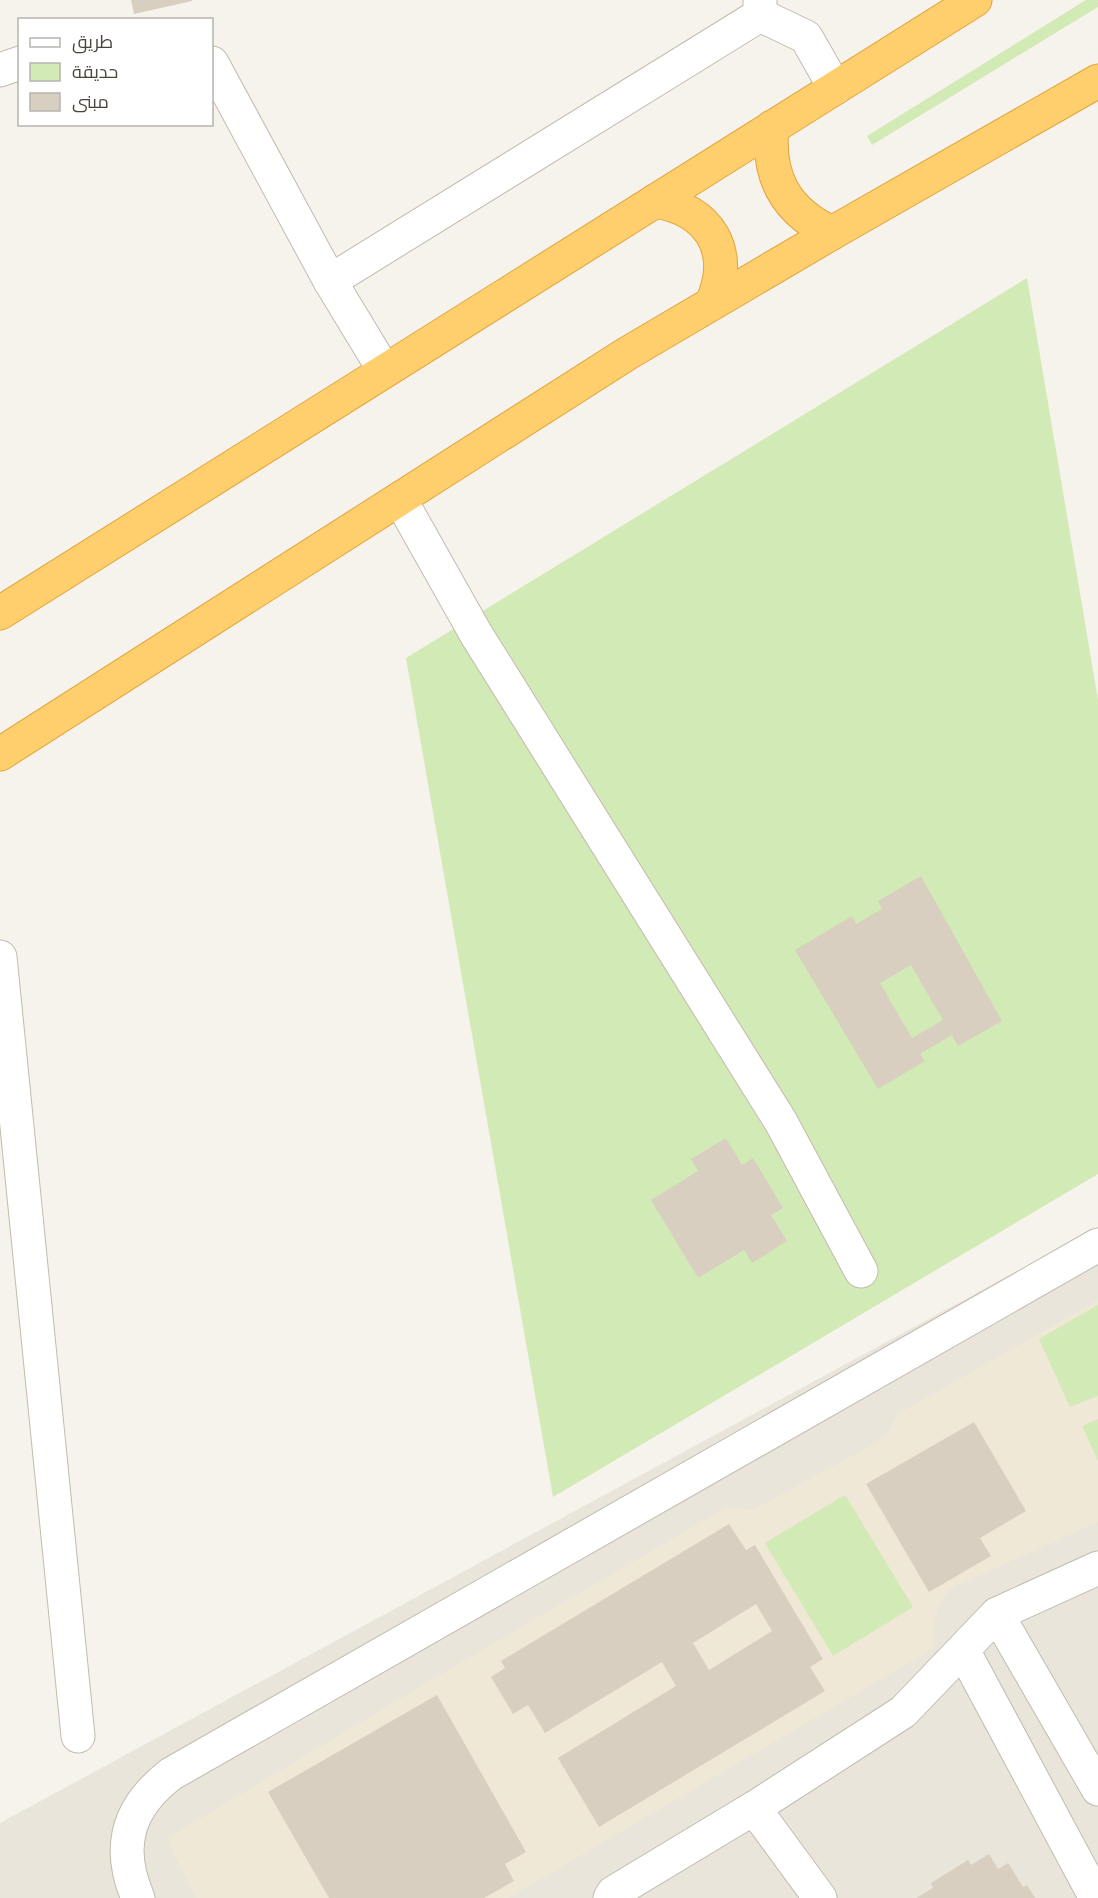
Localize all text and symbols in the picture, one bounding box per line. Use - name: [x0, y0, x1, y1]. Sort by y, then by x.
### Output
- legend: [18, 18, 213, 126]
- text: طريق: [72, 30, 113, 54]
- text: حديقة: [72, 60, 118, 82]
- text: مبنى: [72, 90, 109, 113]

